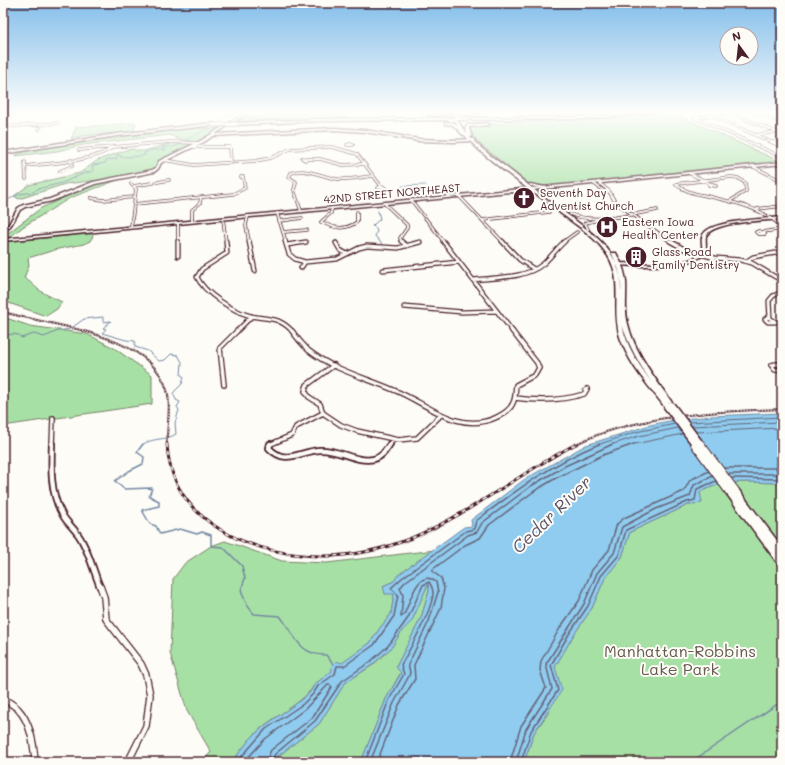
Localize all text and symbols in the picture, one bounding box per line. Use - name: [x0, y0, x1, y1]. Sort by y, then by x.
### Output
- north arrow: [719, 26, 759, 66]
- text: N: [730, 28, 742, 44]
- street label: 42ND STREET NORTHEAST: [323, 180, 461, 206]
- church icon: Seventh Day Adventist Church: [511, 185, 537, 211]
- place label: Seventh Day Adventist Church: [540, 185, 634, 213]
- hospital icon: Eastern Iowa Health Center: [594, 214, 620, 240]
- place label: Eastern Iowa Health Center: [622, 214, 699, 242]
- building icon: Glass Road Family Dentistry: [623, 244, 649, 270]
- place label: Glass Road Family Dentistry: [652, 244, 740, 272]
- water label: Cedar River: [507, 471, 595, 557]
- park label: Manhattan-Robbins Lake Park: [604, 640, 756, 679]

